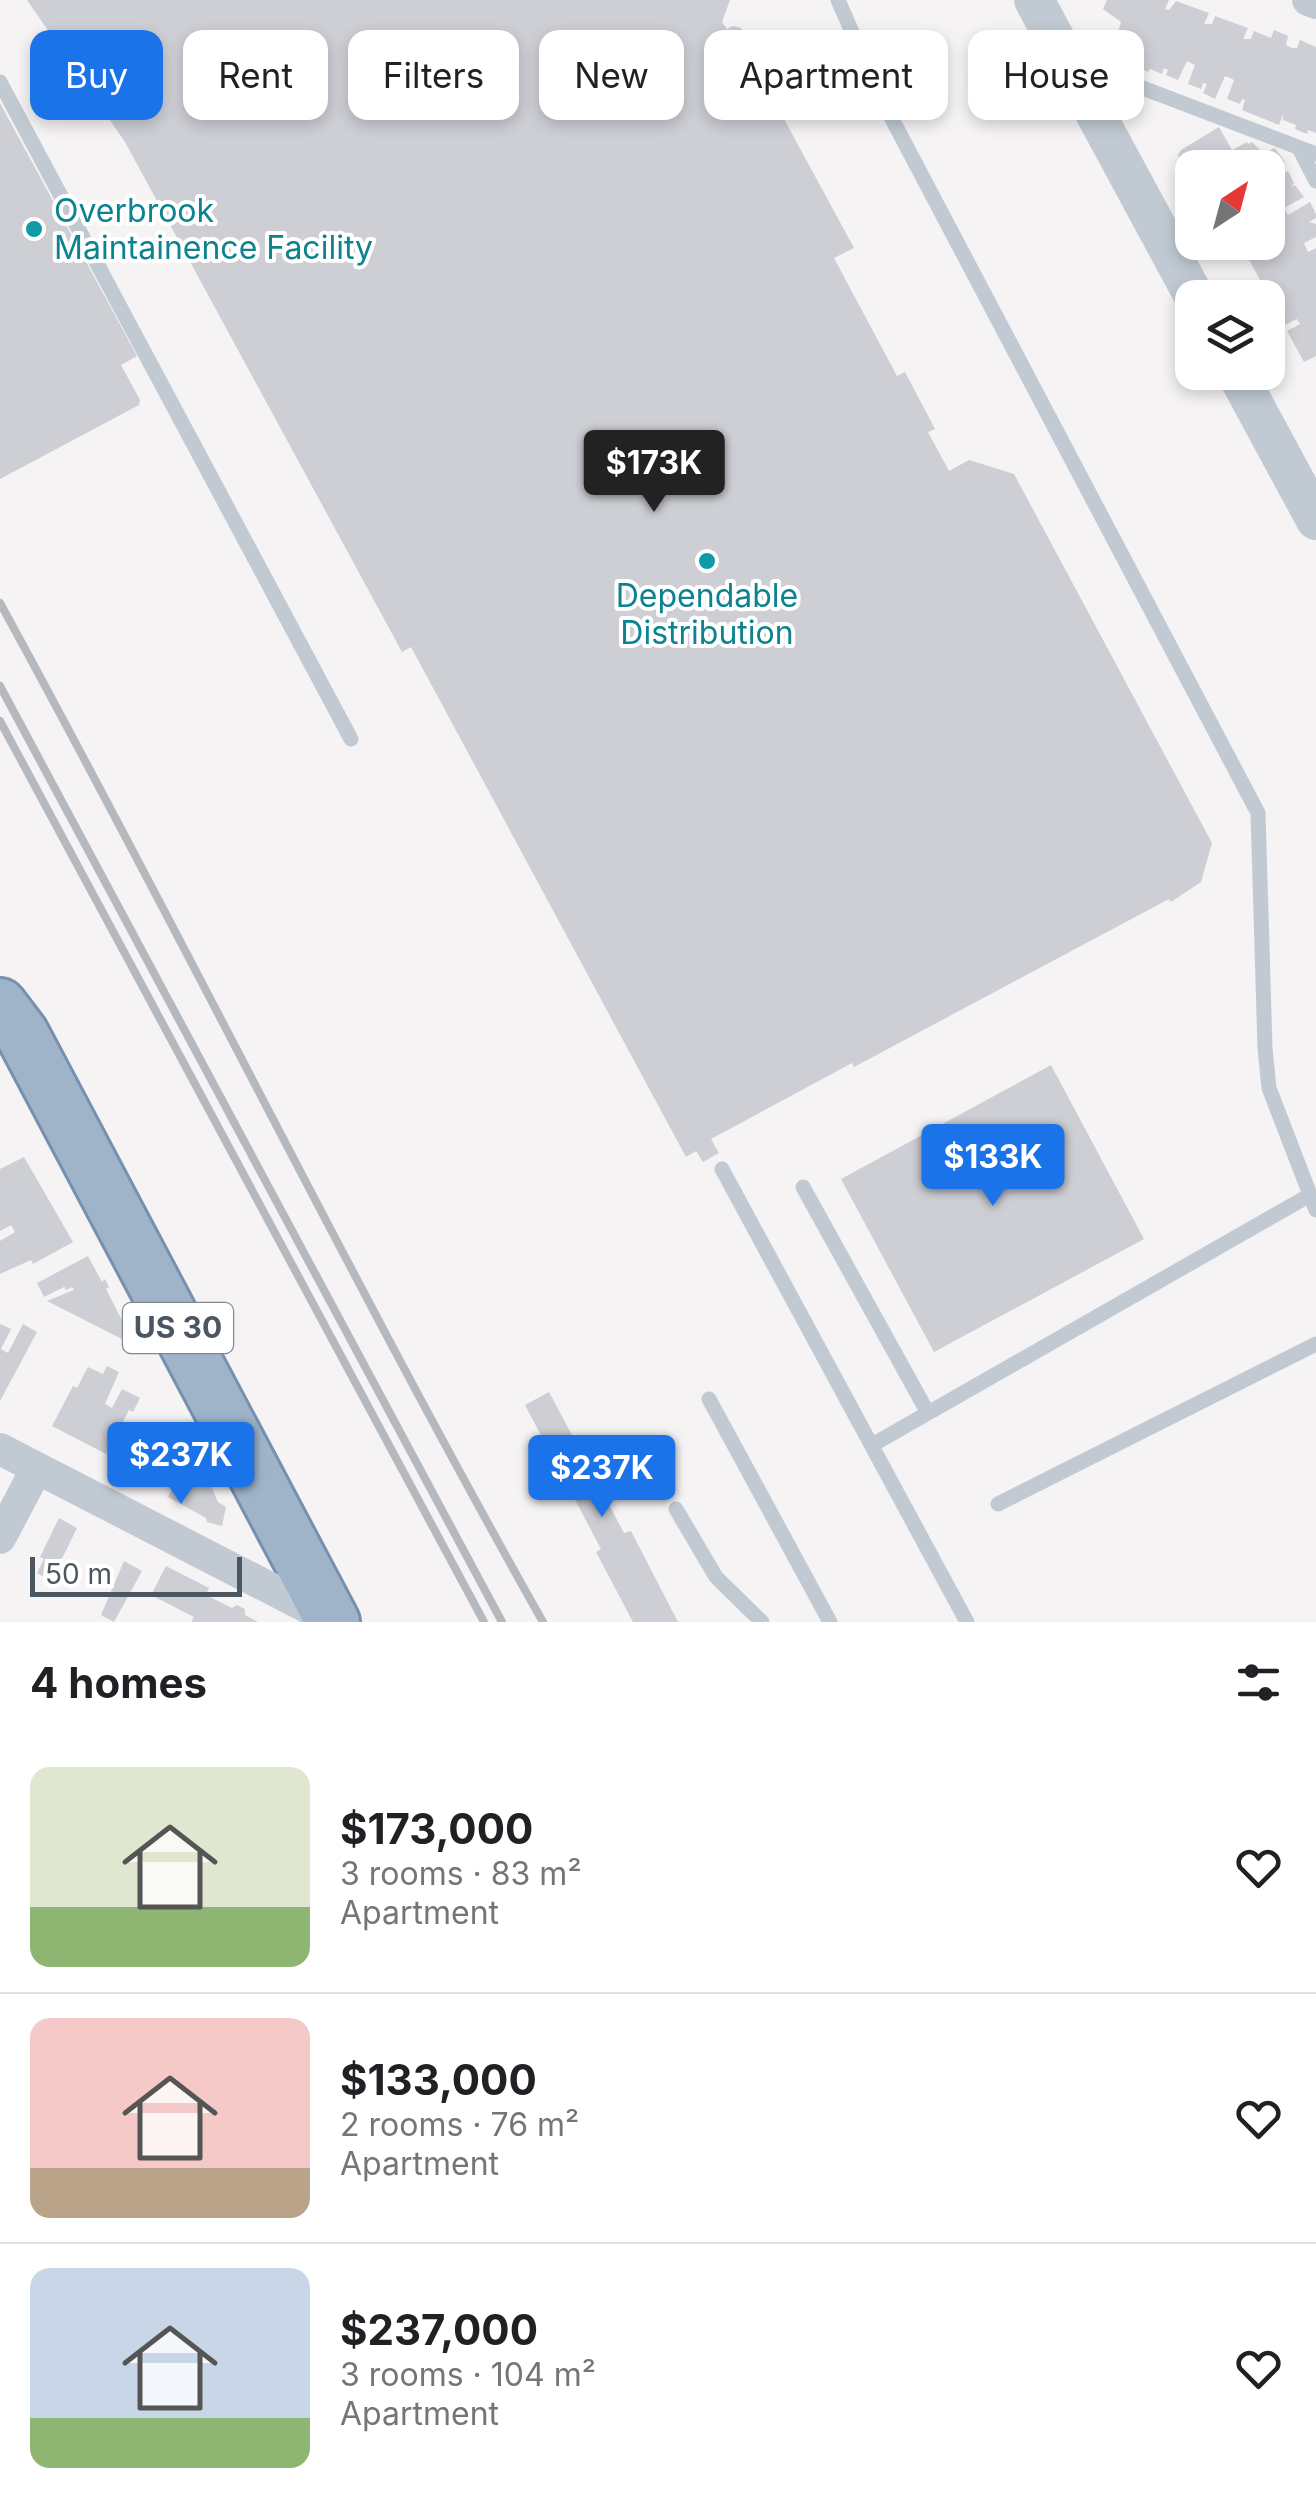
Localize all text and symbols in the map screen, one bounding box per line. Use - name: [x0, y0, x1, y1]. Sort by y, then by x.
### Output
- chip: Buy: [30, 30, 163, 120]
- chip: Rent: [183, 30, 328, 120]
- chip: Filters: [348, 30, 519, 120]
- chip: New: [539, 30, 684, 120]
- chip: Apartment: [704, 30, 948, 120]
- chip: House: [968, 30, 1144, 120]
- north arrow: [1175, 150, 1285, 260]
- map controls: [1175, 150, 1285, 390]
- place label: Overbrook Maintainence Facility: [54, 191, 373, 267]
- marker: Overbrook Maintainence Facility: [23, 218, 45, 240]
- button: layers: [1175, 280, 1285, 390]
- pin: $173K: [584, 430, 724, 515]
- text: $173K: [606, 443, 702, 482]
- marker: Dependable Distribution: [696, 550, 718, 572]
- place label: Dependable Distribution: [616, 576, 798, 652]
- pin: $133K: [923, 1124, 1063, 1209]
- text: $133K: [943, 1137, 1043, 1176]
- road number: US 30: [123, 1303, 233, 1353]
- pin: $237K: [111, 1422, 251, 1507]
- text: $237K: [129, 1435, 233, 1474]
- pin: $237K: [532, 1435, 672, 1520]
- text: $237K: [550, 1448, 654, 1487]
- scale bar: [30, 1552, 242, 1596]
- text: 50 m: [45, 1557, 112, 1591]
- icon: filters: [1231, 1655, 1286, 1710]
- text: 4 homes: [30, 1657, 207, 1708]
- text: $173,000: [340, 1803, 533, 1854]
- icon: home: [110, 1807, 230, 1927]
- icon: heart: [1231, 1840, 1286, 1895]
- text: 3 rooms · 83 m²: [340, 1854, 582, 1893]
- text: Apartment: [340, 1893, 499, 1932]
- text: $133,000: [340, 2054, 537, 2105]
- icon: home: [110, 2058, 230, 2178]
- icon: heart: [1231, 2091, 1286, 2146]
- text: 2 rooms · 76 m²: [340, 2105, 579, 2144]
- text: Apartment: [340, 2144, 499, 2183]
- text: $237,000: [340, 2304, 538, 2355]
- icon: home: [110, 2308, 230, 2428]
- icon: heart: [1231, 2341, 1286, 2396]
- text: 3 rooms · 104 m²: [340, 2355, 596, 2394]
- text: Apartment: [340, 2394, 499, 2433]

